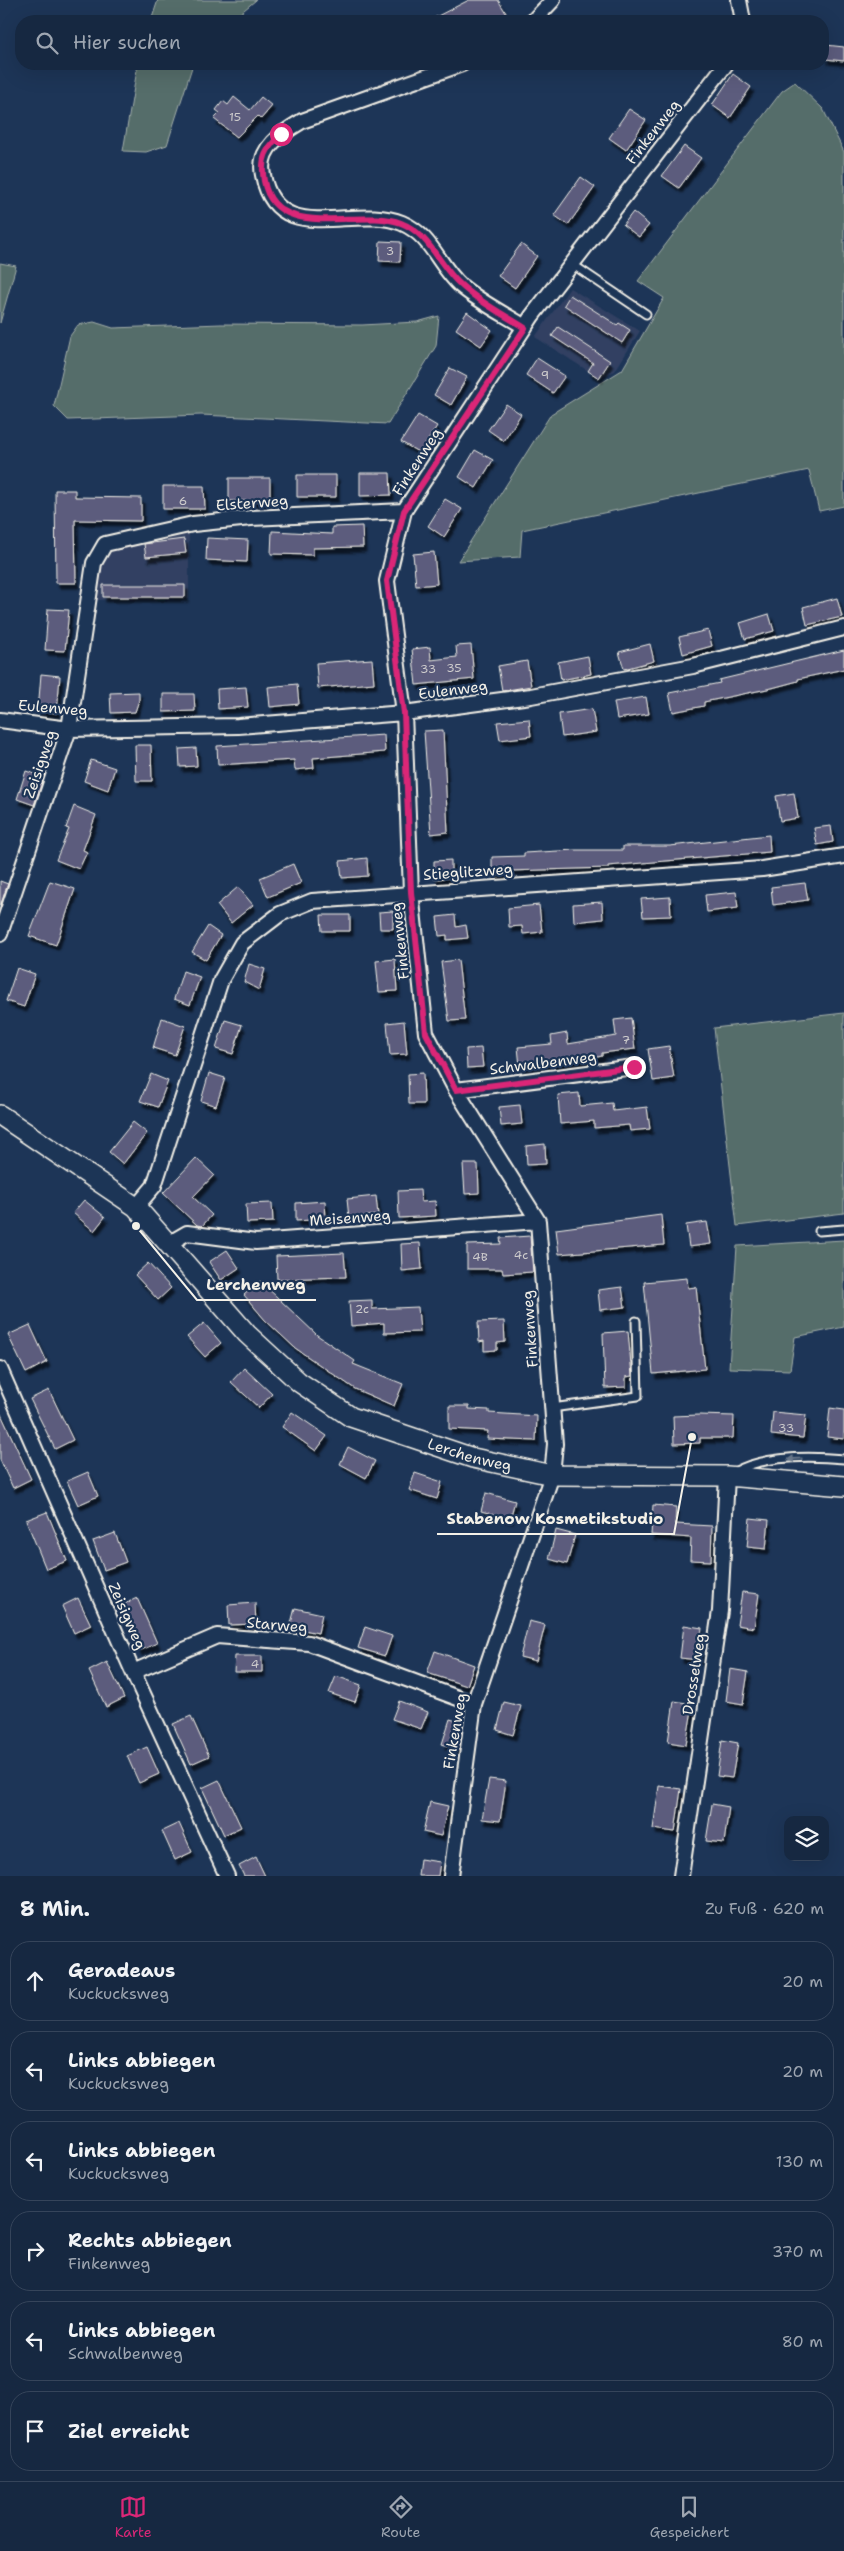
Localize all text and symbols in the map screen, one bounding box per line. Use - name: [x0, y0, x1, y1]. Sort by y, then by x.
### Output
- search box: [15, 15, 829, 70]
- icon: search: [33, 29, 61, 57]
- text: Hier suchen: [73, 30, 181, 55]
- street label: Finkenweg: [621, 95, 685, 169]
- house number: 15: [229, 109, 241, 125]
- route start: [270, 123, 293, 146]
- house number: 3: [386, 243, 394, 259]
- house number: 9: [541, 367, 549, 383]
- street label: Finkenweg: [388, 424, 446, 500]
- street label: Elsterweg: [215, 490, 289, 516]
- house number: 6: [179, 493, 187, 509]
- house number: 35: [446, 660, 462, 676]
- house number: 33: [420, 661, 436, 677]
- street label: Eulenweg: [417, 676, 489, 704]
- street label: Eulenweg: [17, 695, 89, 721]
- street label: Zeisigweg: [19, 727, 61, 801]
- street label: Stieglitzweg: [422, 859, 514, 885]
- street label: Finkenweg: [386, 902, 414, 980]
- house number: 7: [622, 1032, 630, 1048]
- street label: Schwalbenweg: [488, 1047, 598, 1079]
- route end: [623, 1056, 646, 1079]
- street label: Meisenweg: [309, 1205, 391, 1231]
- house number: 4c: [514, 1247, 528, 1263]
- house number: 4B: [472, 1249, 488, 1265]
- callout: Lerchenweg: [197, 1269, 316, 1300]
- text: Lerchenweg: [206, 1274, 306, 1295]
- street label: Finkenweg: [517, 1290, 543, 1368]
- house number: 2c: [355, 1301, 369, 1317]
- house number: 33: [778, 1420, 794, 1436]
- street label: Lerchenweg: [425, 1433, 514, 1476]
- one-way arrow: [787, 1455, 803, 1463]
- callout: Stabenow Kosmetikstudio: [437, 1503, 674, 1534]
- text: Stabenow Kosmetikstudio: [447, 1508, 663, 1529]
- street label: Zeisigweg: [103, 1579, 151, 1653]
- street label: Starweg: [246, 1612, 308, 1638]
- street label: Drosselweg: [678, 1632, 710, 1716]
- house number: 4: [251, 1656, 259, 1672]
- street label: Finkenweg: [438, 1691, 472, 1771]
- map controls: [784, 1816, 829, 1861]
- button: layers: [784, 1816, 829, 1861]
- text: 8 Min.: [20, 1895, 90, 1923]
- text: Zu Fuß · 620 m: [705, 1898, 824, 1919]
- text: Geradeaus: [68, 1958, 175, 1983]
- icon: ahead: [21, 1967, 49, 1995]
- text: 20 m: [782, 1971, 823, 1992]
- text: Kuckucksweg: [68, 1983, 169, 2004]
- text: Links abbiegen: [68, 2048, 215, 2073]
- icon: left: [21, 2057, 49, 2085]
- text: 20 m: [782, 2061, 823, 2082]
- text: Kuckucksweg: [68, 2073, 169, 2094]
- text: Links abbiegen: [68, 2138, 215, 2163]
- icon: left: [21, 2147, 49, 2175]
- text: 130 m: [776, 2151, 823, 2172]
- text: Kuckucksweg: [68, 2163, 169, 2184]
- text: Rechts abbiegen: [68, 2228, 232, 2253]
- icon: right: [21, 2237, 49, 2265]
- text: 370 m: [772, 2241, 823, 2262]
- text: Finkenweg: [68, 2253, 150, 2274]
- text: Links abbiegen: [68, 2318, 215, 2343]
- icon: left: [21, 2327, 49, 2355]
- text: 80 m: [782, 2331, 823, 2352]
- text: Schwalbenweg: [68, 2343, 183, 2364]
- icon: arrive: [21, 2417, 49, 2445]
- text: Ziel erreicht: [68, 2419, 189, 2444]
- tab: Karte: [115, 2493, 152, 2541]
- tab: Route: [381, 2493, 420, 2541]
- tab: Gespeichert: [650, 2493, 729, 2541]

